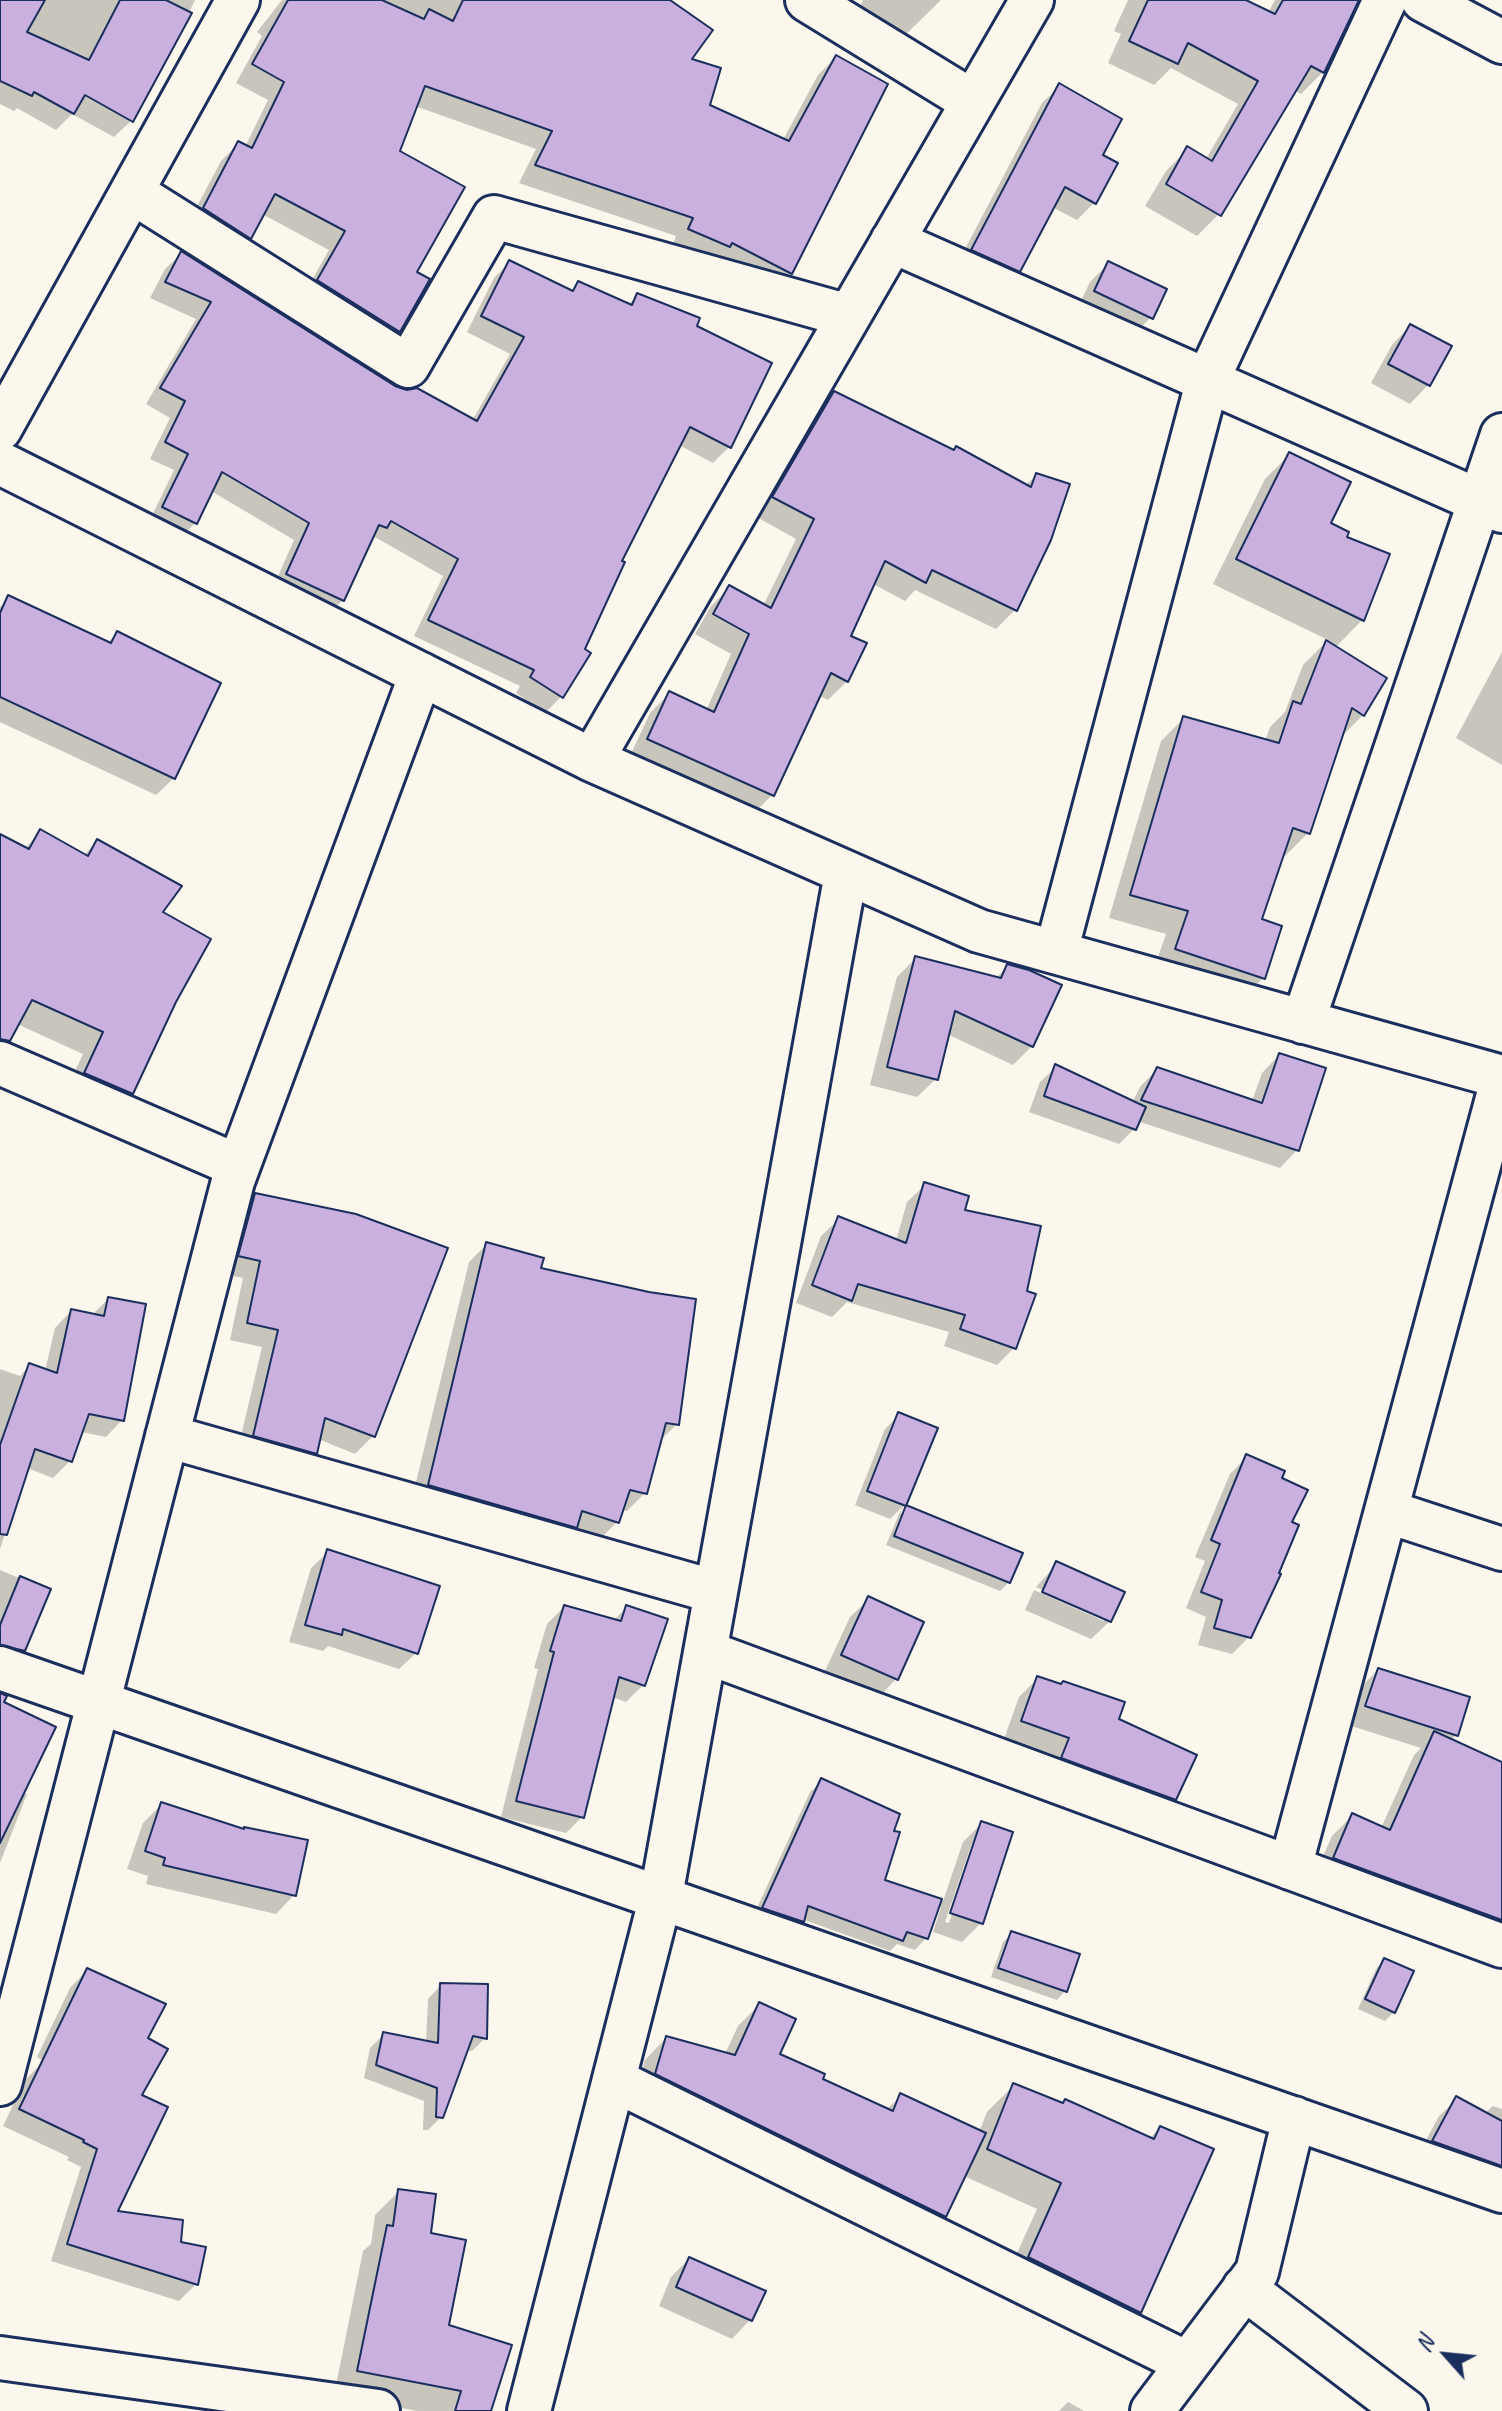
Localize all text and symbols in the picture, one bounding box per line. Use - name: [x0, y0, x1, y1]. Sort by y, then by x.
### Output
- north arrow: [1406, 2315, 1486, 2395]
- text: N: [1409, 2332, 1440, 2357]

